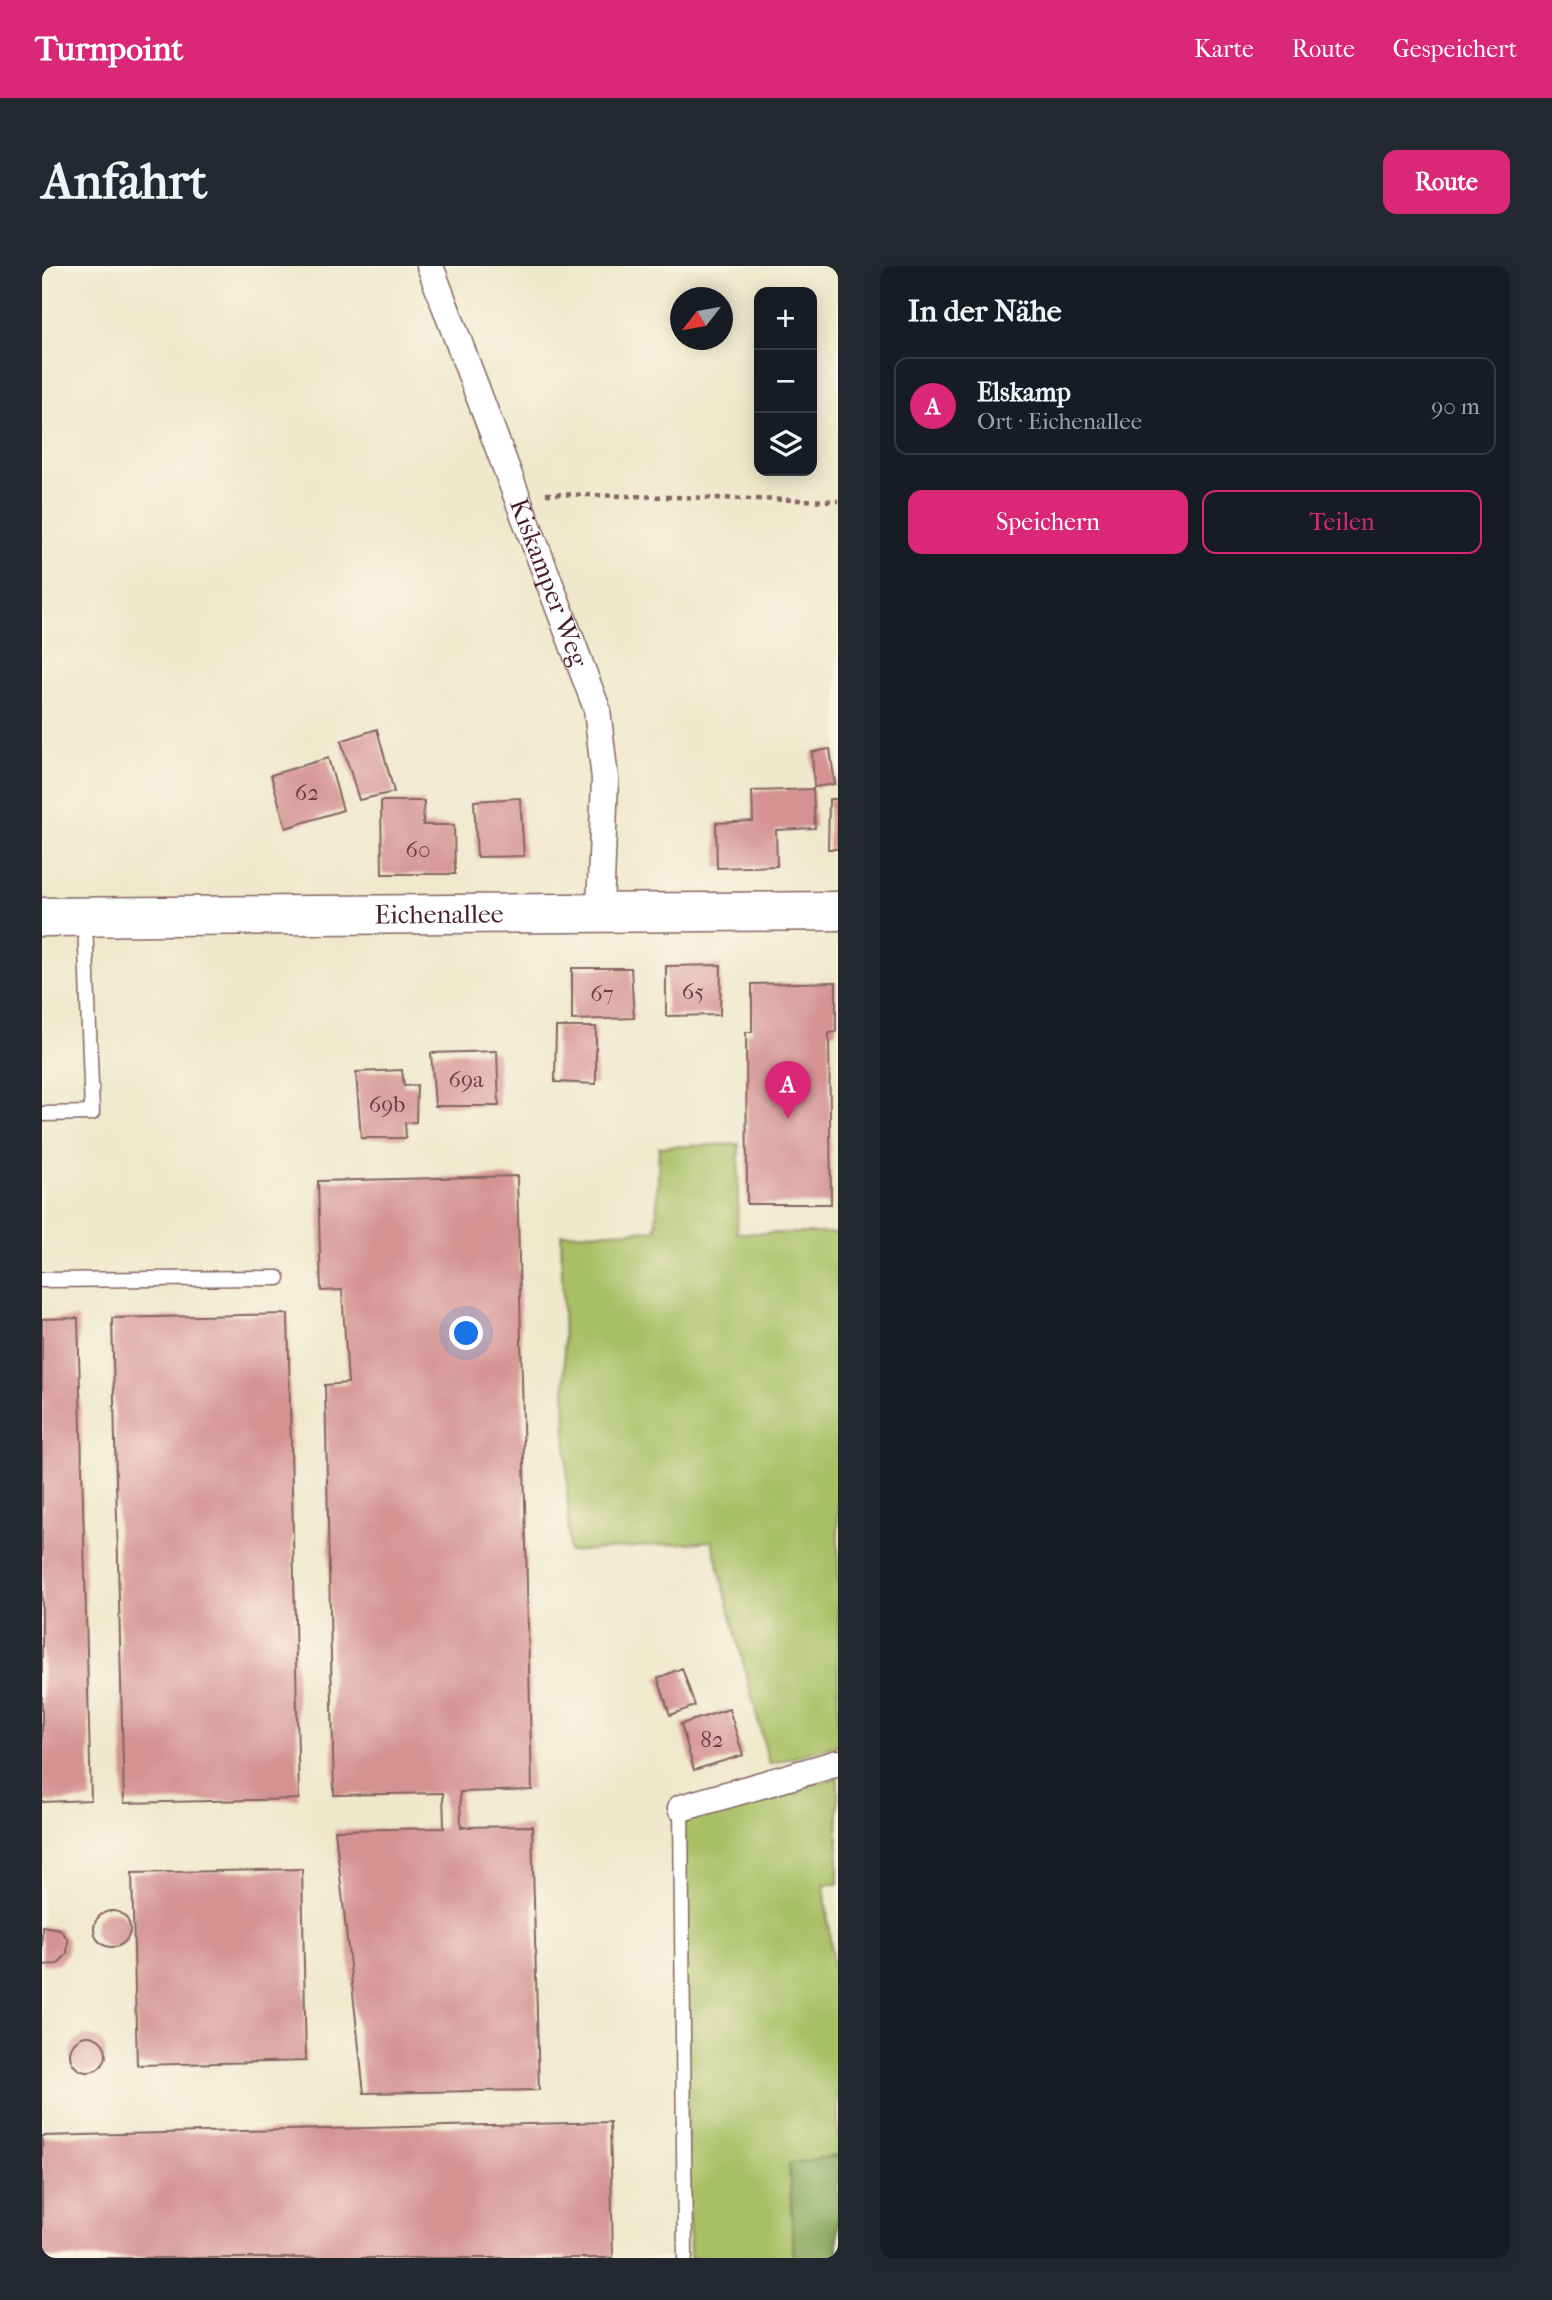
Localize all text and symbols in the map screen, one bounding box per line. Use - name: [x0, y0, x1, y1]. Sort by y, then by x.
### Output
- text: Turnpoint: [35, 30, 183, 69]
- text: Karte: [1194, 35, 1254, 63]
- text: Route: [1292, 35, 1355, 63]
- text: Gespeichert: [1393, 35, 1517, 63]
- button: Route: [1383, 150, 1510, 214]
- text: Anfahrt: [42, 153, 207, 211]
- north arrow: [670, 287, 733, 350]
- map controls: [754, 287, 817, 476]
- button: +: [754, 287, 817, 350]
- text: In der Nähe: [908, 294, 1062, 329]
- button: −: [754, 350, 817, 413]
- text: Elskamp: [977, 377, 1071, 408]
- text: A: [926, 393, 940, 420]
- text: 90 m: [1431, 393, 1480, 420]
- text: Ort · Eichenallee: [977, 408, 1142, 435]
- button: layers: [754, 413, 817, 476]
- button: Speichern: [908, 490, 1188, 554]
- button: Teilen: [1202, 490, 1482, 554]
- street label: Kiskamper Weg: [503, 494, 595, 672]
- house number: 62: [295, 779, 319, 806]
- house number: 60: [405, 836, 431, 863]
- street label: Eichenallee: [374, 898, 504, 930]
- house number: 65: [682, 978, 704, 1005]
- house number: 67: [590, 980, 614, 1007]
- pin: A: [765, 1061, 811, 1119]
- house number: 69a: [448, 1066, 484, 1093]
- house number: 69b: [369, 1091, 405, 1118]
- your location: [449, 1316, 483, 1350]
- house number: 82: [700, 1726, 724, 1753]

